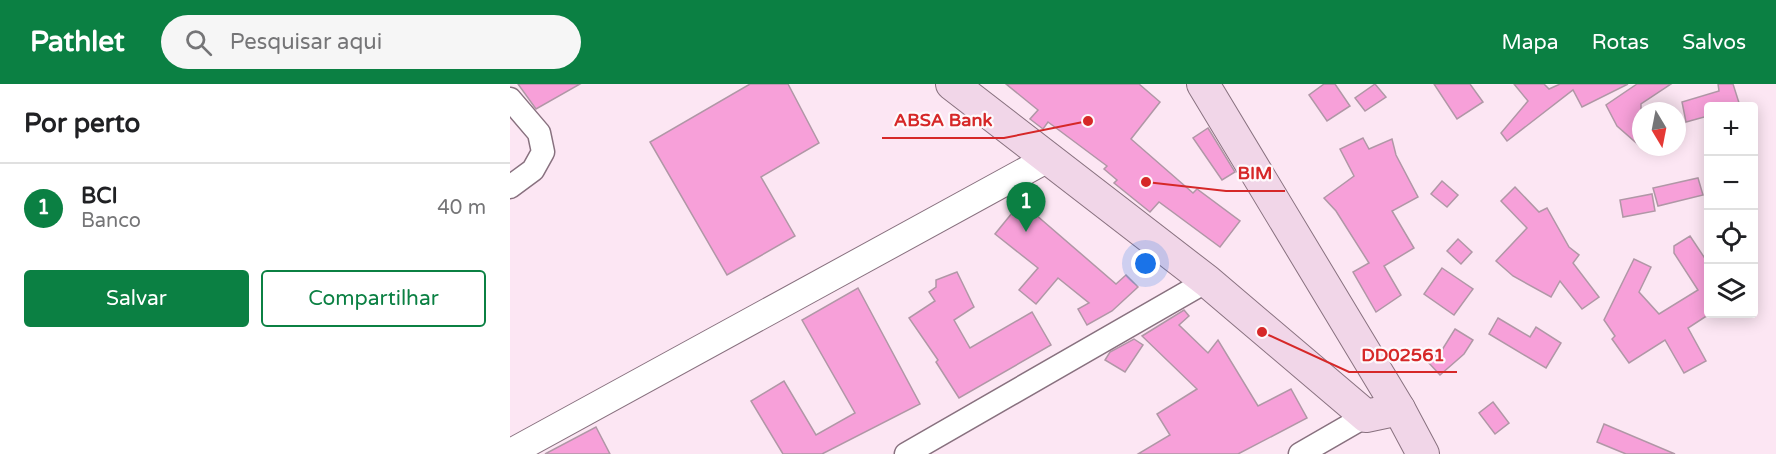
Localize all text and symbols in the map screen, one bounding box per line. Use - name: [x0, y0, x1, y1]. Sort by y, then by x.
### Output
- search box: [161, 15, 581, 69]
- text: Pathlet: [30, 25, 125, 59]
- icon: search: [182, 26, 215, 59]
- text: Pesquisar aqui: [230, 29, 382, 55]
- text: Mapa: [1501, 30, 1559, 55]
- text: Rotas: [1592, 30, 1649, 55]
- text: Salvos: [1682, 30, 1746, 55]
- callout: ABSA Bank: [882, 102, 1004, 138]
- north arrow: [1632, 102, 1686, 156]
- map controls: [1704, 102, 1758, 318]
- button: +: [1704, 102, 1758, 156]
- text: Por perto: [24, 108, 140, 139]
- text: ABSA Bank: [894, 109, 992, 131]
- callout: BIM: [1226, 155, 1285, 191]
- button: −: [1704, 156, 1758, 210]
- text: BIM: [1238, 162, 1273, 184]
- pin: 1: [1006, 182, 1046, 232]
- text: BCI: [81, 183, 118, 209]
- text: 1: [37, 196, 50, 220]
- text: 40 m: [437, 196, 486, 220]
- text: Banco: [81, 209, 141, 233]
- button: locate: [1704, 210, 1758, 264]
- your location: [1131, 249, 1160, 278]
- button: layers: [1704, 264, 1758, 318]
- button: Salvar: [24, 270, 249, 327]
- button: Compartilhar: [261, 270, 486, 327]
- callout: DD02561: [1349, 336, 1457, 372]
- text: DD02561: [1361, 344, 1445, 366]

